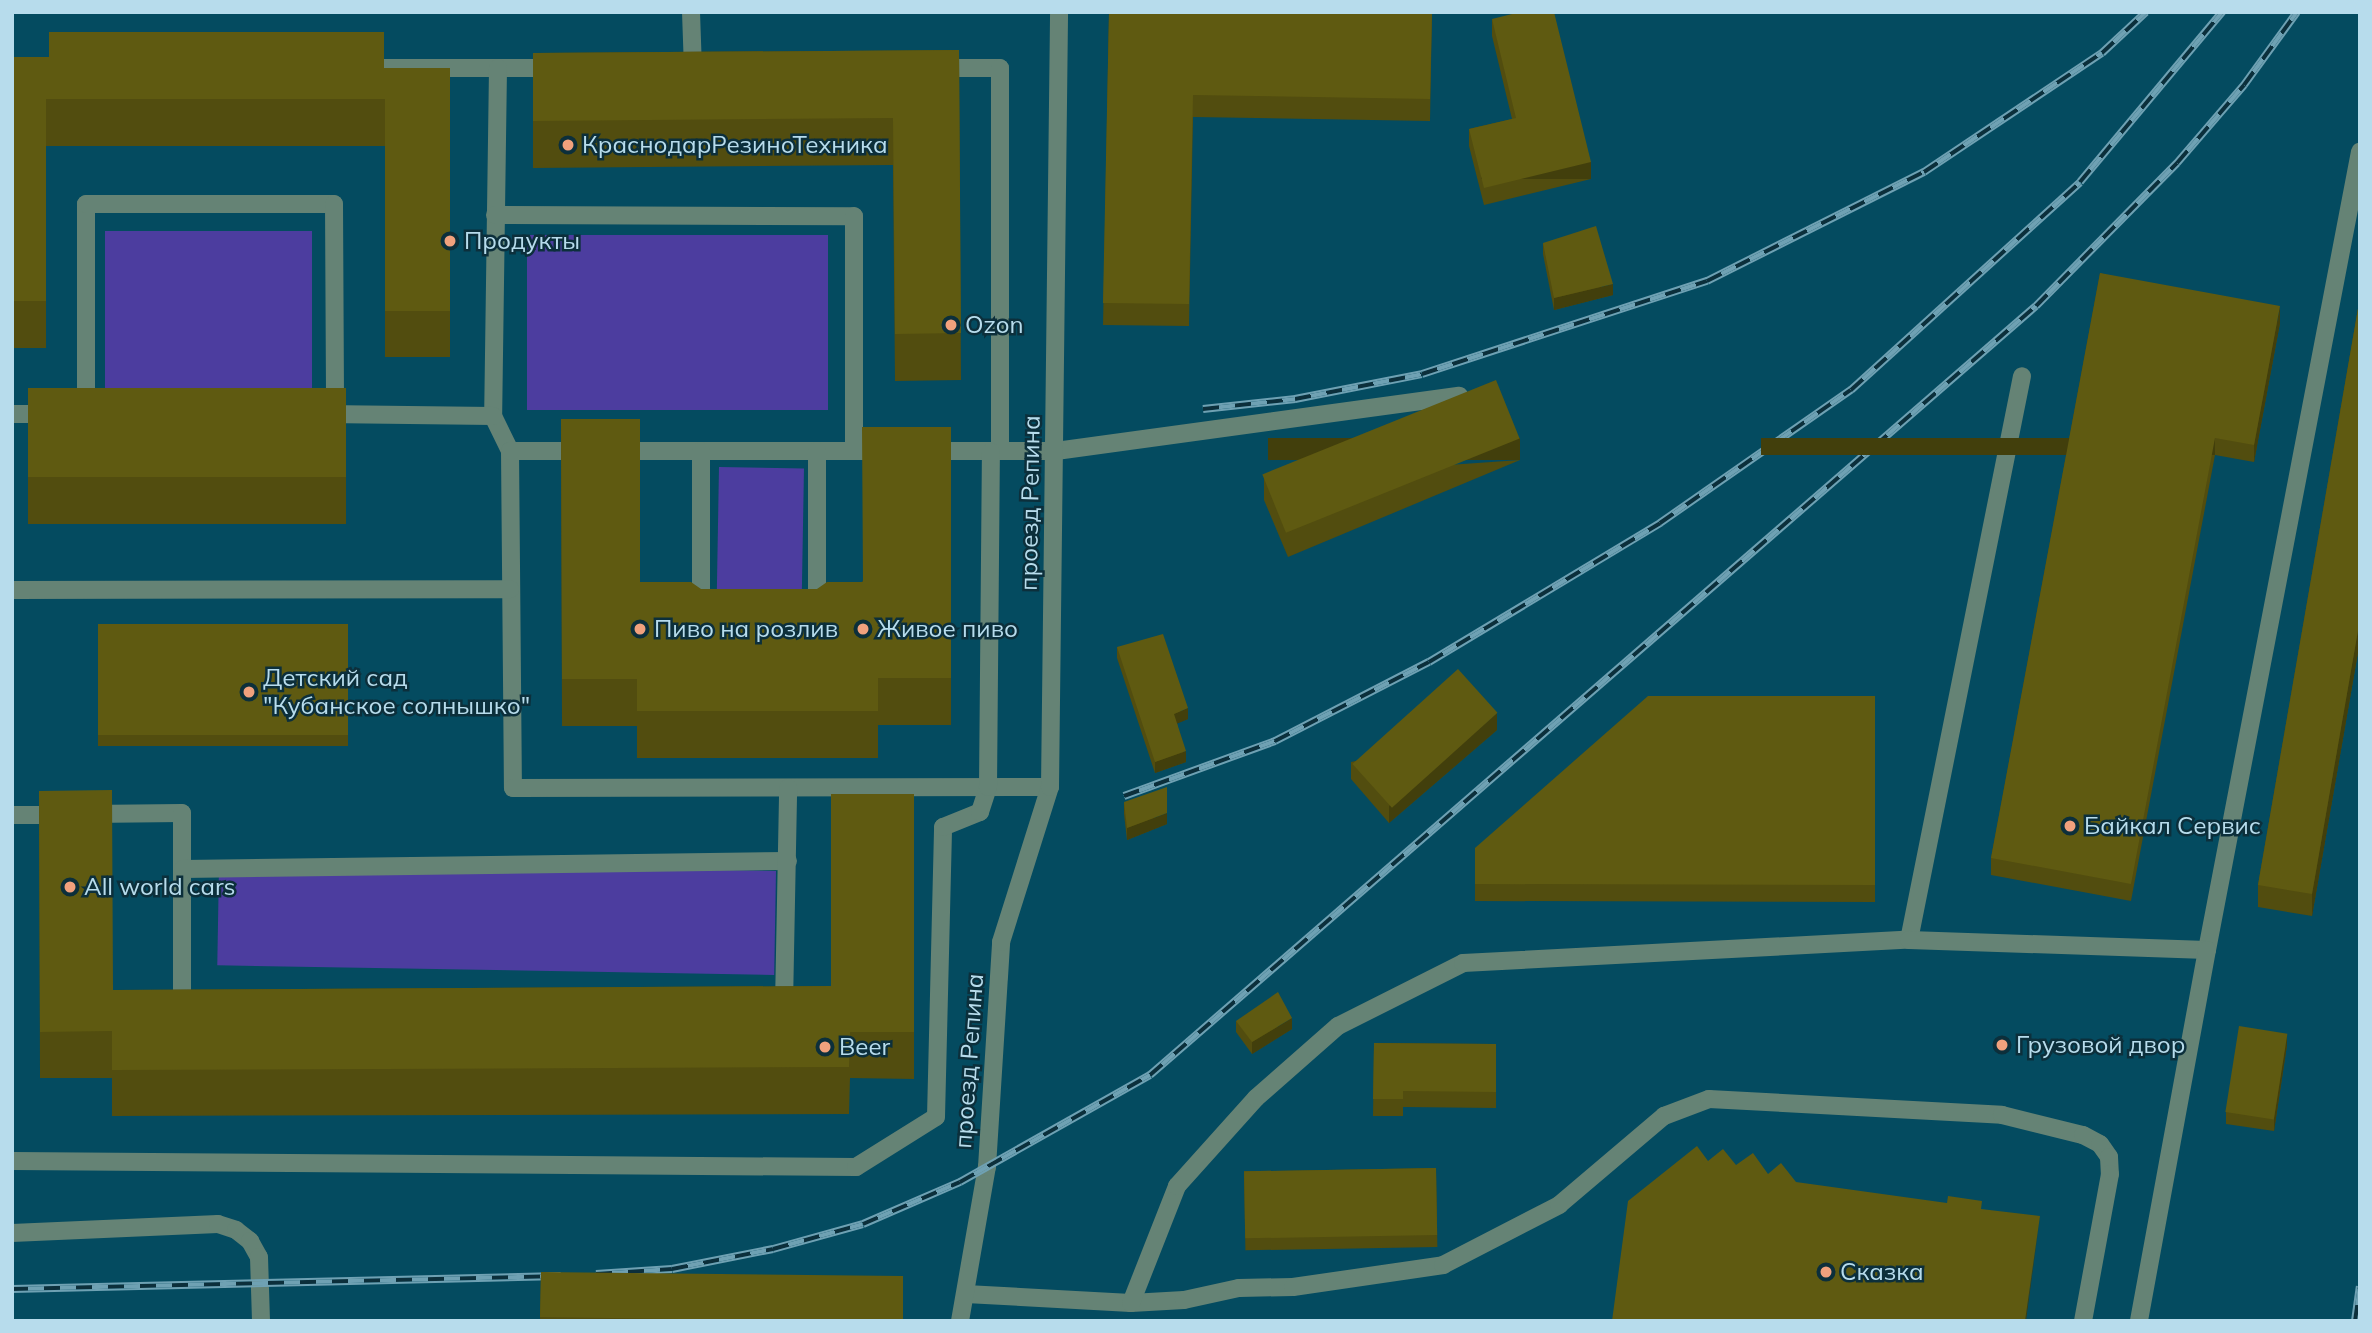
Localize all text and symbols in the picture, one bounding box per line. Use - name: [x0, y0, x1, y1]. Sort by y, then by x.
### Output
- place label: КраснодарРезиноТехника: [582, 131, 888, 159]
- marker: КраснодарРезиноТехника: [560, 137, 576, 153]
- place label: Продукты: [464, 227, 580, 255]
- marker: Продукты: [442, 233, 458, 249]
- place label: Ozon: [965, 311, 1024, 339]
- marker: Ozon: [943, 317, 959, 333]
- street label: проезд Репина: [1014, 415, 1046, 591]
- place label: Пиво на розлив: [654, 615, 838, 643]
- place label: Живое пиво: [877, 615, 1018, 643]
- marker: Пиво на розлив: [632, 621, 648, 637]
- marker: Живое пиво: [855, 621, 871, 637]
- place label: Детский сад "Кубанское солнышко": [263, 664, 530, 720]
- marker: Детский сад "Кубанское солнышко": [241, 684, 257, 700]
- place label: Байкал Сервис: [2084, 812, 2261, 840]
- marker: Байкал Сервис: [2062, 818, 2078, 834]
- place label: All world cars: [84, 873, 235, 901]
- marker: All world cars: [62, 879, 78, 895]
- street label: проезд Репина: [949, 972, 989, 1150]
- place label: Грузовой двор: [2016, 1031, 2185, 1059]
- place label: Beer: [839, 1033, 890, 1061]
- marker: Грузовой двор: [1994, 1037, 2010, 1053]
- marker: Beer: [817, 1039, 833, 1055]
- place label: Сказка: [1840, 1258, 1924, 1286]
- marker: Сказка: [1818, 1264, 1834, 1280]

